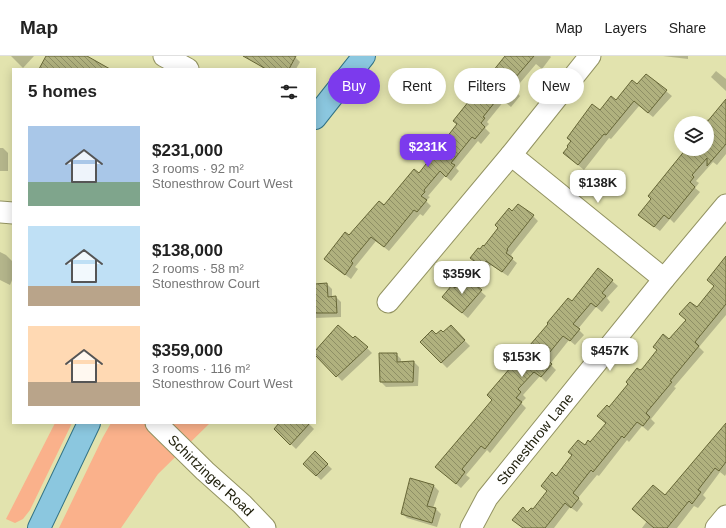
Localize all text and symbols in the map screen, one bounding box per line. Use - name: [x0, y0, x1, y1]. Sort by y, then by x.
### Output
- text: Map: [20, 17, 58, 38]
- text: Map: [555, 20, 583, 36]
- text: Layers: [605, 20, 647, 36]
- text: Share: [669, 20, 706, 36]
- chip: Buy: [328, 68, 380, 104]
- chip: Rent: [388, 68, 446, 104]
- chip: Filters: [454, 68, 520, 104]
- chip: New: [528, 68, 584, 104]
- icon: filters: [278, 81, 300, 103]
- text: 5 homes: [28, 82, 97, 101]
- map controls: [674, 116, 714, 156]
- button: layers: [674, 116, 714, 156]
- pin: $231K: [400, 134, 456, 168]
- text: $231K: [409, 139, 447, 154]
- text: $231,000: [152, 141, 223, 160]
- icon: home: [60, 142, 108, 190]
- text: 3 rooms · 92 m²: [152, 161, 244, 176]
- pin: $138K: [570, 170, 626, 204]
- text: $138K: [579, 175, 617, 190]
- text: Stonesthrow Court West: [152, 176, 293, 191]
- text: $138,000: [152, 241, 223, 260]
- icon: home: [60, 242, 108, 290]
- text: 2 rooms · 58 m²: [152, 261, 244, 276]
- pin: $359K: [434, 261, 490, 295]
- text: $359K: [443, 266, 481, 281]
- text: Stonesthrow Court: [152, 276, 260, 291]
- pin: $457K: [582, 338, 638, 372]
- text: $359,000: [152, 341, 223, 360]
- icon: home: [60, 342, 108, 390]
- text: $457K: [591, 343, 629, 358]
- pin: $153K: [494, 344, 550, 378]
- text: $153K: [503, 349, 541, 364]
- text: 3 rooms · 116 m²: [152, 361, 250, 376]
- text: Stonesthrow Court West: [152, 376, 293, 391]
- street label: Stonesthrow Lane: [493, 390, 577, 488]
- street label: Schirtzinger Road: [165, 431, 257, 519]

